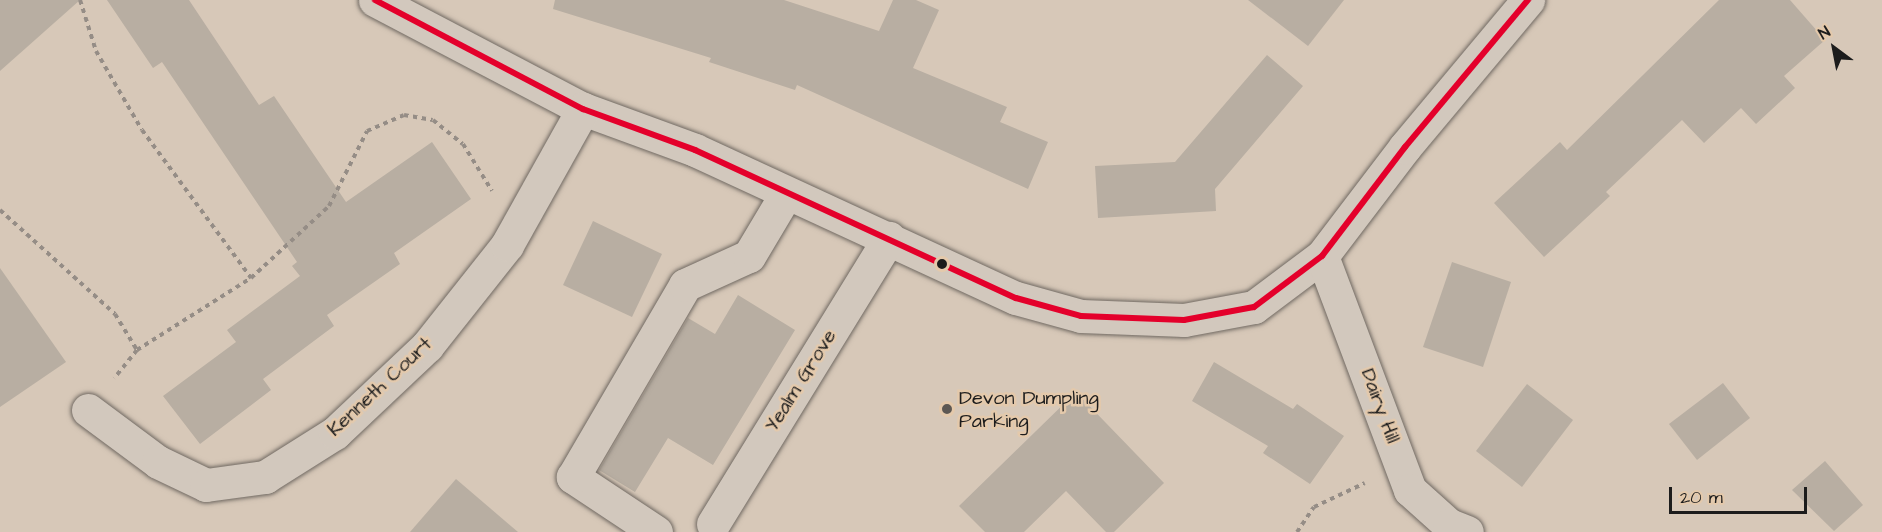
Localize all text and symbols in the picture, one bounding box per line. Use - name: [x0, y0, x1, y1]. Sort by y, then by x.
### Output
- north arrow: [1804, 18, 1864, 78]
- text: N: [1814, 21, 1835, 45]
- unlabelled marker: [936, 258, 948, 270]
- street label: Yealm Grove: [760, 326, 842, 436]
- street label: Kenneth Court: [323, 332, 437, 442]
- street label: Dairy Hill: [1355, 365, 1405, 447]
- place label: Devon Dumpling Parking: [959, 386, 1099, 433]
- marker: Devon Dumpling Parking: [940, 402, 954, 416]
- scale bar: [1672, 475, 1810, 513]
- text: 20 m: [1680, 485, 1723, 510]

